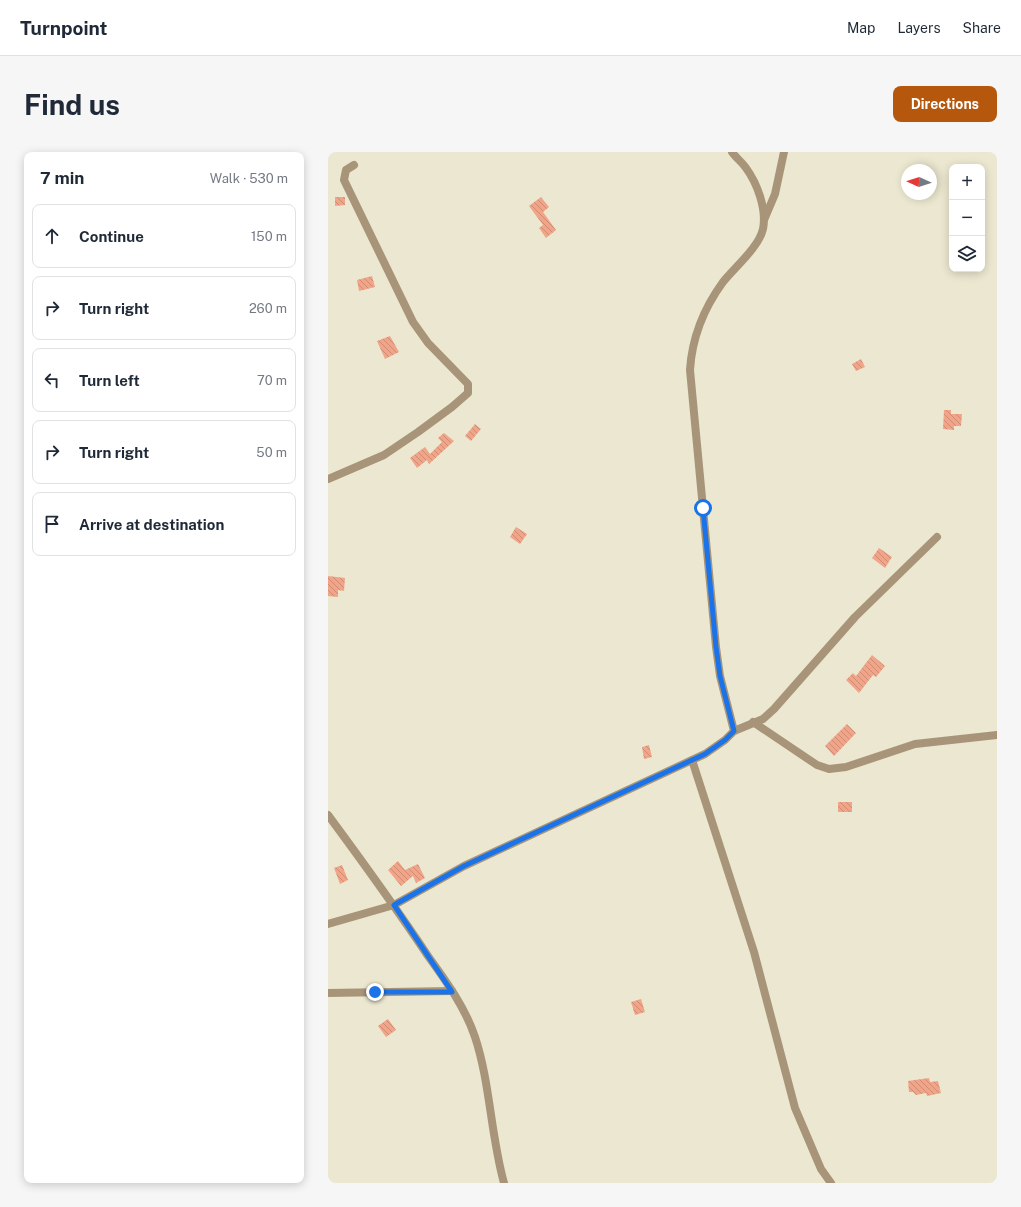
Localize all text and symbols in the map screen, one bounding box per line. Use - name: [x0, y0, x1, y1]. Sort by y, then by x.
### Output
- text: Turnpoint: [20, 17, 107, 39]
- text: Map: [847, 20, 875, 36]
- text: Layers: [897, 20, 941, 36]
- text: Share: [963, 20, 1001, 36]
- button: Directions: [893, 86, 997, 122]
- text: Find us: [24, 88, 120, 121]
- north arrow: [901, 164, 937, 200]
- map controls: [949, 164, 985, 272]
- button: +: [949, 164, 985, 200]
- text: 7 min: [40, 168, 84, 188]
- text: Walk · 530 m: [210, 171, 288, 186]
- button: −: [949, 200, 985, 236]
- icon: ahead: [41, 225, 63, 247]
- text: Continue: [79, 228, 144, 245]
- text: 150 m: [251, 229, 287, 244]
- button: layers: [949, 236, 985, 272]
- icon: right: [41, 297, 63, 319]
- text: Turn right: [79, 300, 149, 317]
- text: 260 m: [249, 301, 287, 316]
- icon: left: [41, 369, 63, 391]
- text: Turn left: [79, 372, 140, 389]
- text: 70 m: [257, 373, 287, 388]
- icon: right: [41, 441, 63, 463]
- text: Turn right: [79, 444, 149, 461]
- text: 50 m: [256, 445, 287, 460]
- route start: [694, 499, 712, 517]
- icon: arrive: [41, 513, 63, 535]
- text: Arrive at destination: [79, 516, 224, 533]
- route end: [366, 983, 384, 1001]

